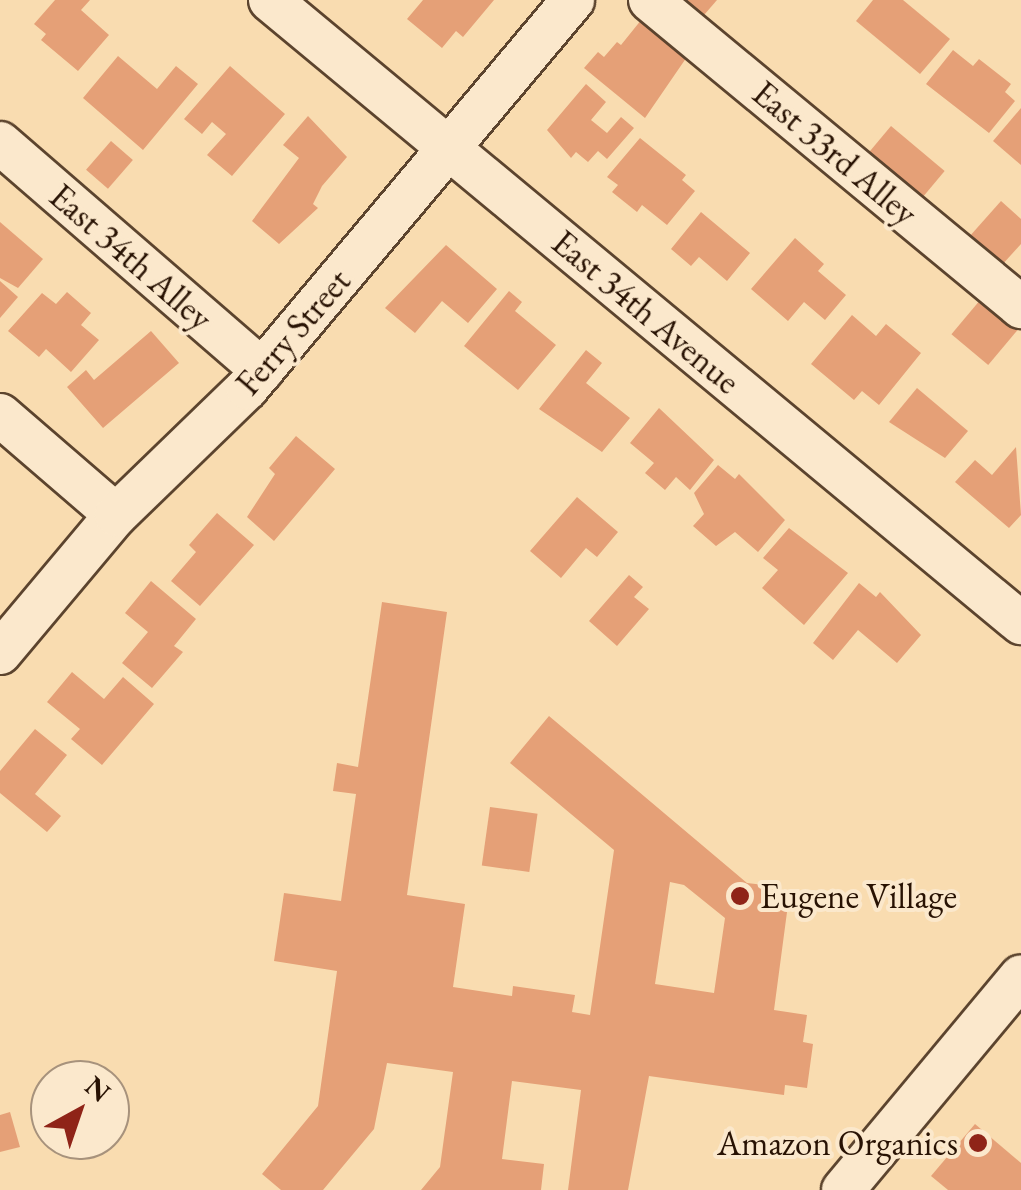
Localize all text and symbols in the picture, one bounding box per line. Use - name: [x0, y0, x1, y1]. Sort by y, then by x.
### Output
- street label: East 33rd Alley: [744, 72, 926, 234]
- street label: East 34th Alley: [41, 175, 221, 339]
- street label: East 34th Avenue: [544, 221, 748, 403]
- street label: Ferry Street: [227, 260, 359, 404]
- place label: Eugene Village: [760, 875, 957, 917]
- marker: Eugene Village: [729, 885, 751, 907]
- north arrow: [30, 1060, 130, 1160]
- text: N: [78, 1067, 118, 1110]
- place label: Amazon Organics: [717, 1122, 958, 1164]
- marker: Amazon Organics: [967, 1132, 989, 1154]

